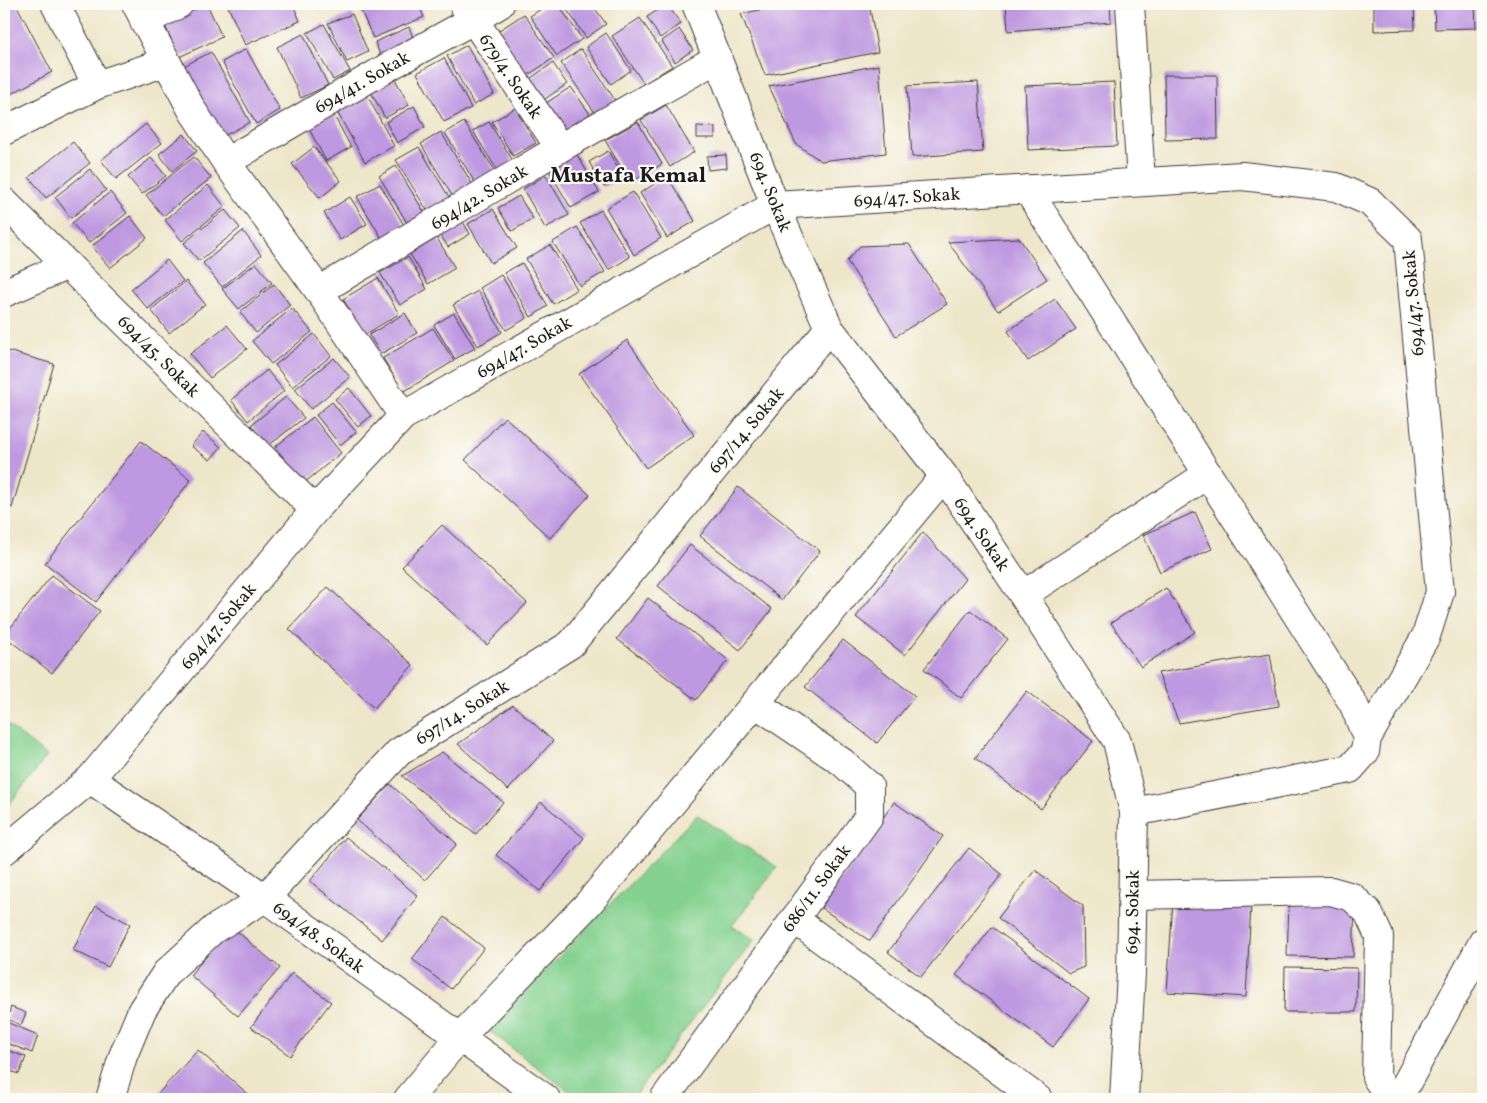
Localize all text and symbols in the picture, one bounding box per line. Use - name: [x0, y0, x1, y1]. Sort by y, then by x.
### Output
- street label: 679/4. Sokak: [472, 29, 548, 124]
- street label: 694/41. Sokak: [310, 46, 415, 121]
- street label: 694. Sokak: [742, 149, 797, 237]
- street label: 694/42. Sokak: [427, 159, 533, 237]
- district label: Mustafa Kemal: [550, 161, 706, 192]
- street label: 694/47. Sokak: [853, 182, 961, 215]
- street label: 694/47. Sokak: [1397, 249, 1432, 357]
- street label: 694/45. Sokak: [111, 310, 205, 404]
- street label: 694/47. Sokak: [472, 311, 577, 386]
- street label: 697/14. Sokak: [704, 382, 791, 480]
- street label: 694. Sokak: [947, 493, 1015, 577]
- street label: 694/47. Sokak: [175, 578, 263, 676]
- street label: 697/14. Sokak: [411, 674, 515, 752]
- street label: 686/11. Sokak: [777, 840, 858, 938]
- street label: 694. Sokak: [1120, 869, 1147, 954]
- street label: 694/48. Sokak: [267, 896, 369, 980]

